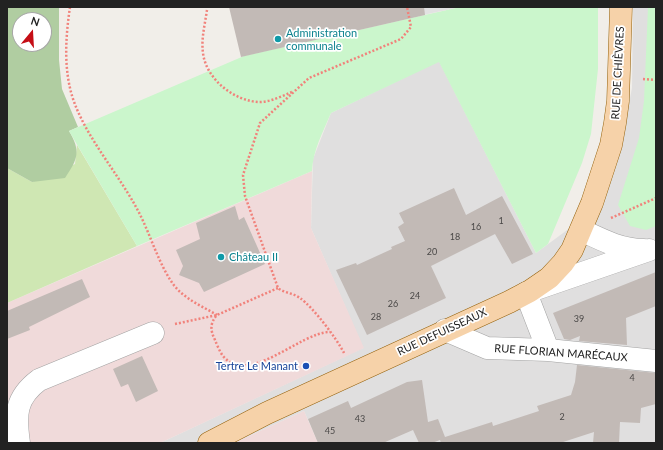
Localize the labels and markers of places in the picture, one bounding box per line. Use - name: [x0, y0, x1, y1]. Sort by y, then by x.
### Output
- place label: Administration communale: [286, 26, 357, 52]
- marker: Administration communale: [273, 34, 283, 44]
- place label: Château II: [229, 250, 278, 264]
- marker: Château II: [216, 252, 226, 262]
- place label: Tertre Le Manant: [216, 359, 298, 373]
- marker: Tertre Le Manant: [301, 361, 311, 371]

